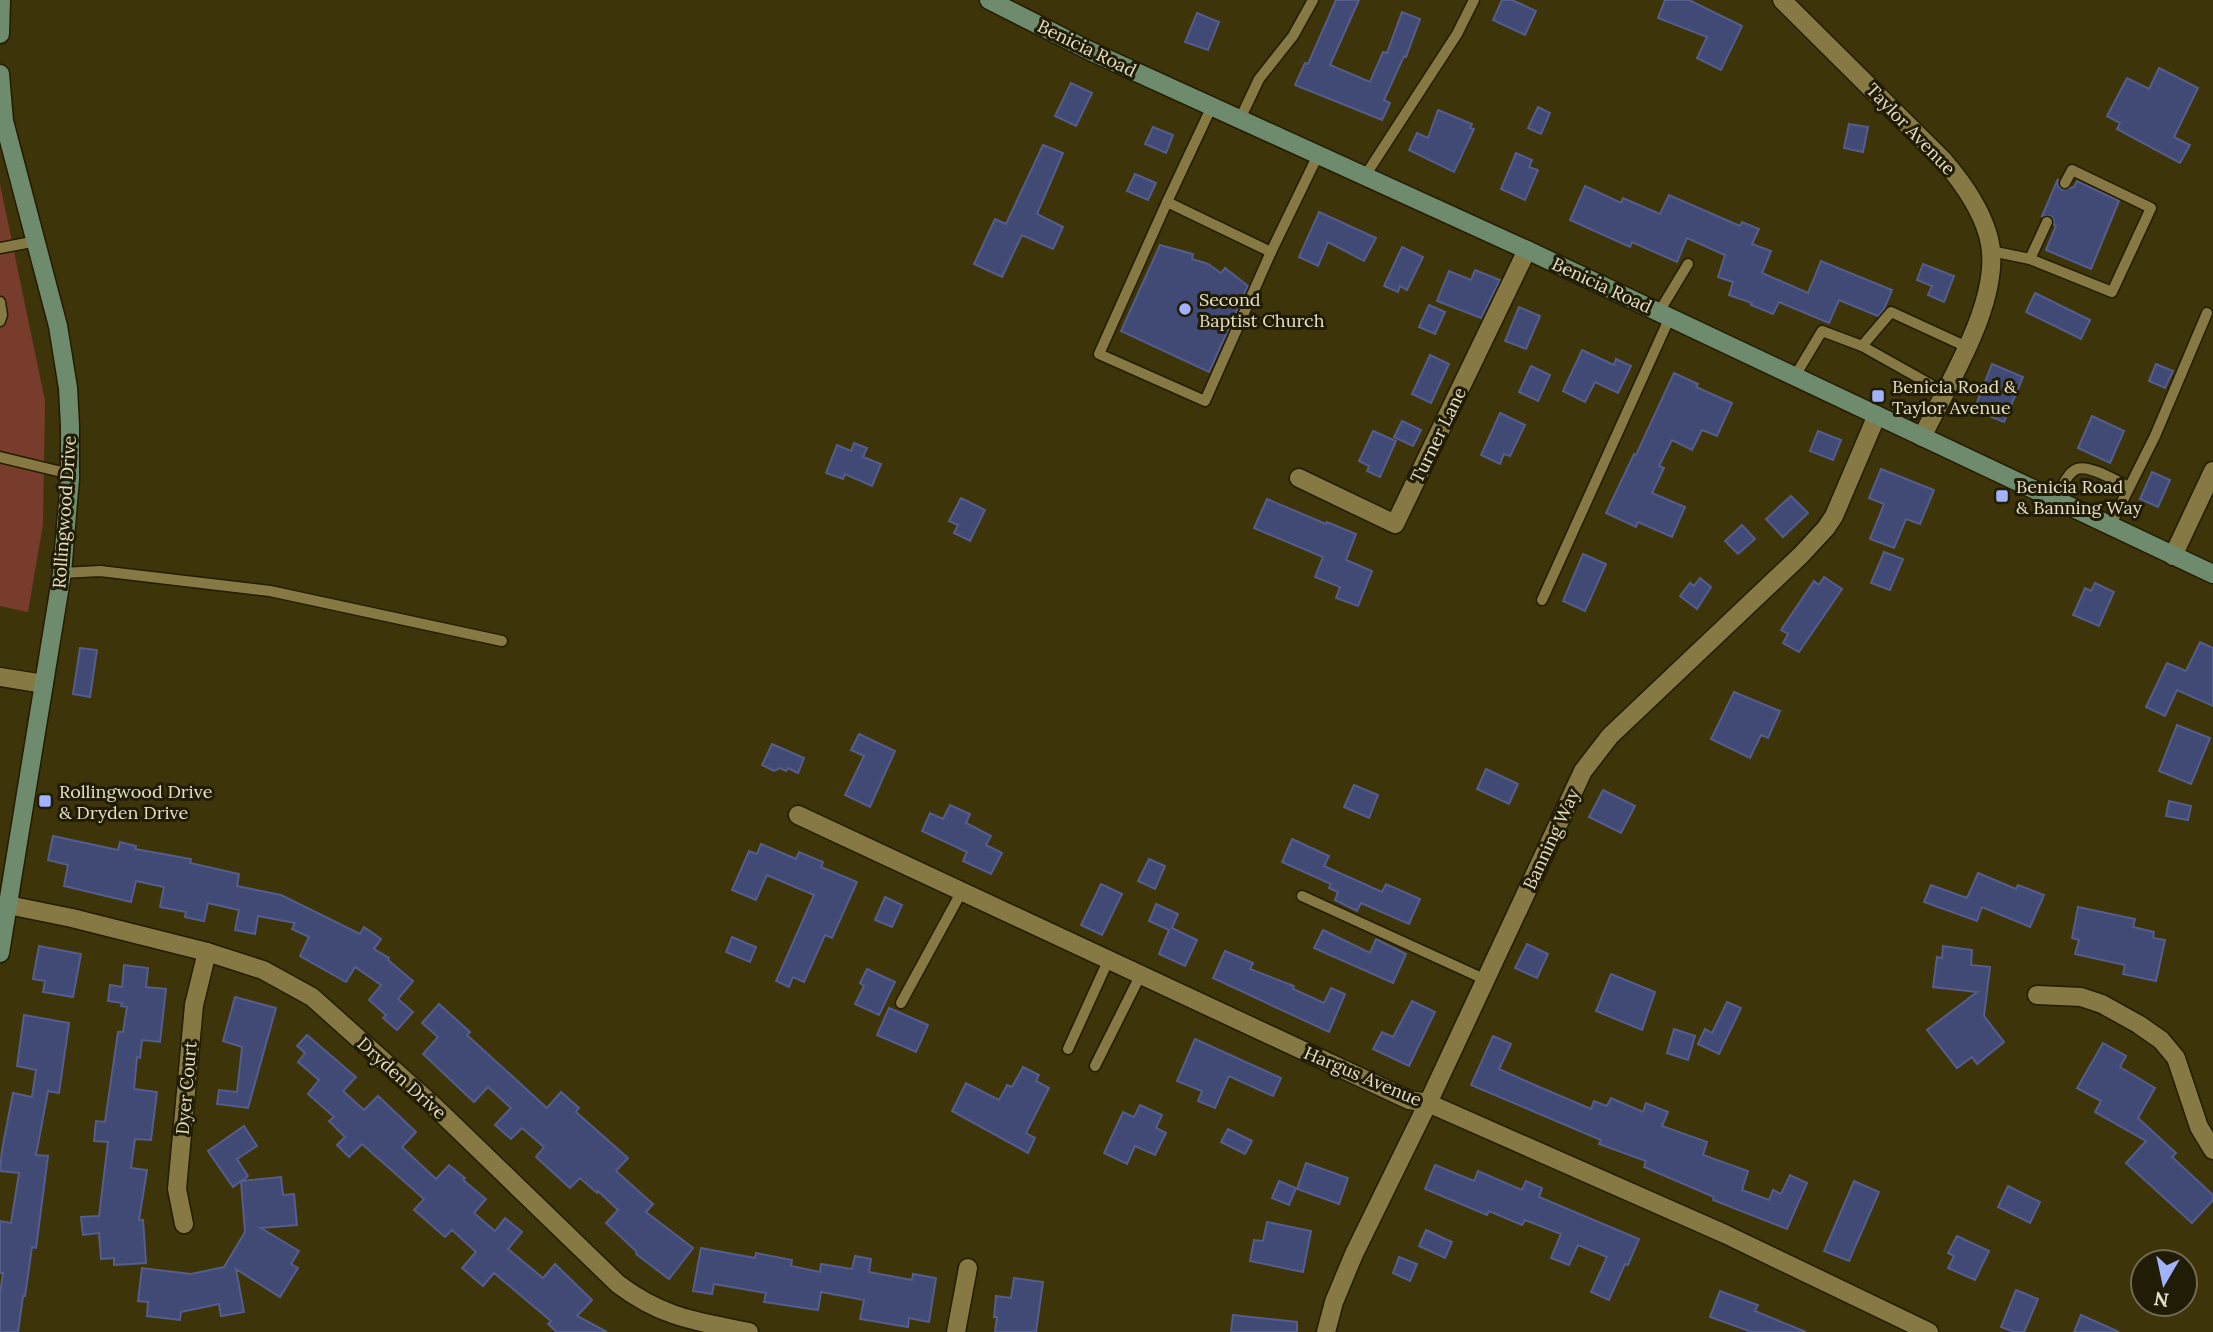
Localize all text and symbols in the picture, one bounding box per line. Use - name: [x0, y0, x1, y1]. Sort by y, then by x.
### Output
- street label: Benicia Road: [1034, 14, 1140, 82]
- street label: Taylor Avenue: [1862, 78, 1961, 180]
- street label: Benicia Road: [1548, 252, 1656, 318]
- place label: Second Baptist Church: [1199, 288, 1325, 332]
- marker: Second Baptist Church: [1177, 301, 1193, 317]
- place label: Benicia Road & Taylor Avenue: [1892, 375, 2017, 419]
- street label: Turner Lane: [1405, 383, 1471, 487]
- marker: Benicia Road & Taylor Avenue: [1870, 388, 1886, 404]
- street label: Rollingwood Drive: [47, 434, 81, 589]
- place label: Benicia Road & Banning Way: [2016, 475, 2143, 519]
- marker: Benicia Road & Banning Way: [1994, 488, 2010, 504]
- place label: Rollingwood Drive & Dryden Drive: [59, 780, 213, 824]
- street label: Banning Way: [1518, 784, 1585, 893]
- marker: Rollingwood Drive & Dryden Drive: [37, 793, 53, 809]
- street label: Dryden Drive: [353, 1032, 451, 1124]
- street label: Dyer Court: [170, 1040, 202, 1136]
- street label: Hargus Avenue: [1301, 1041, 1426, 1111]
- north arrow: [2129, 1248, 2199, 1318]
- text: N: [2152, 1287, 2170, 1313]

